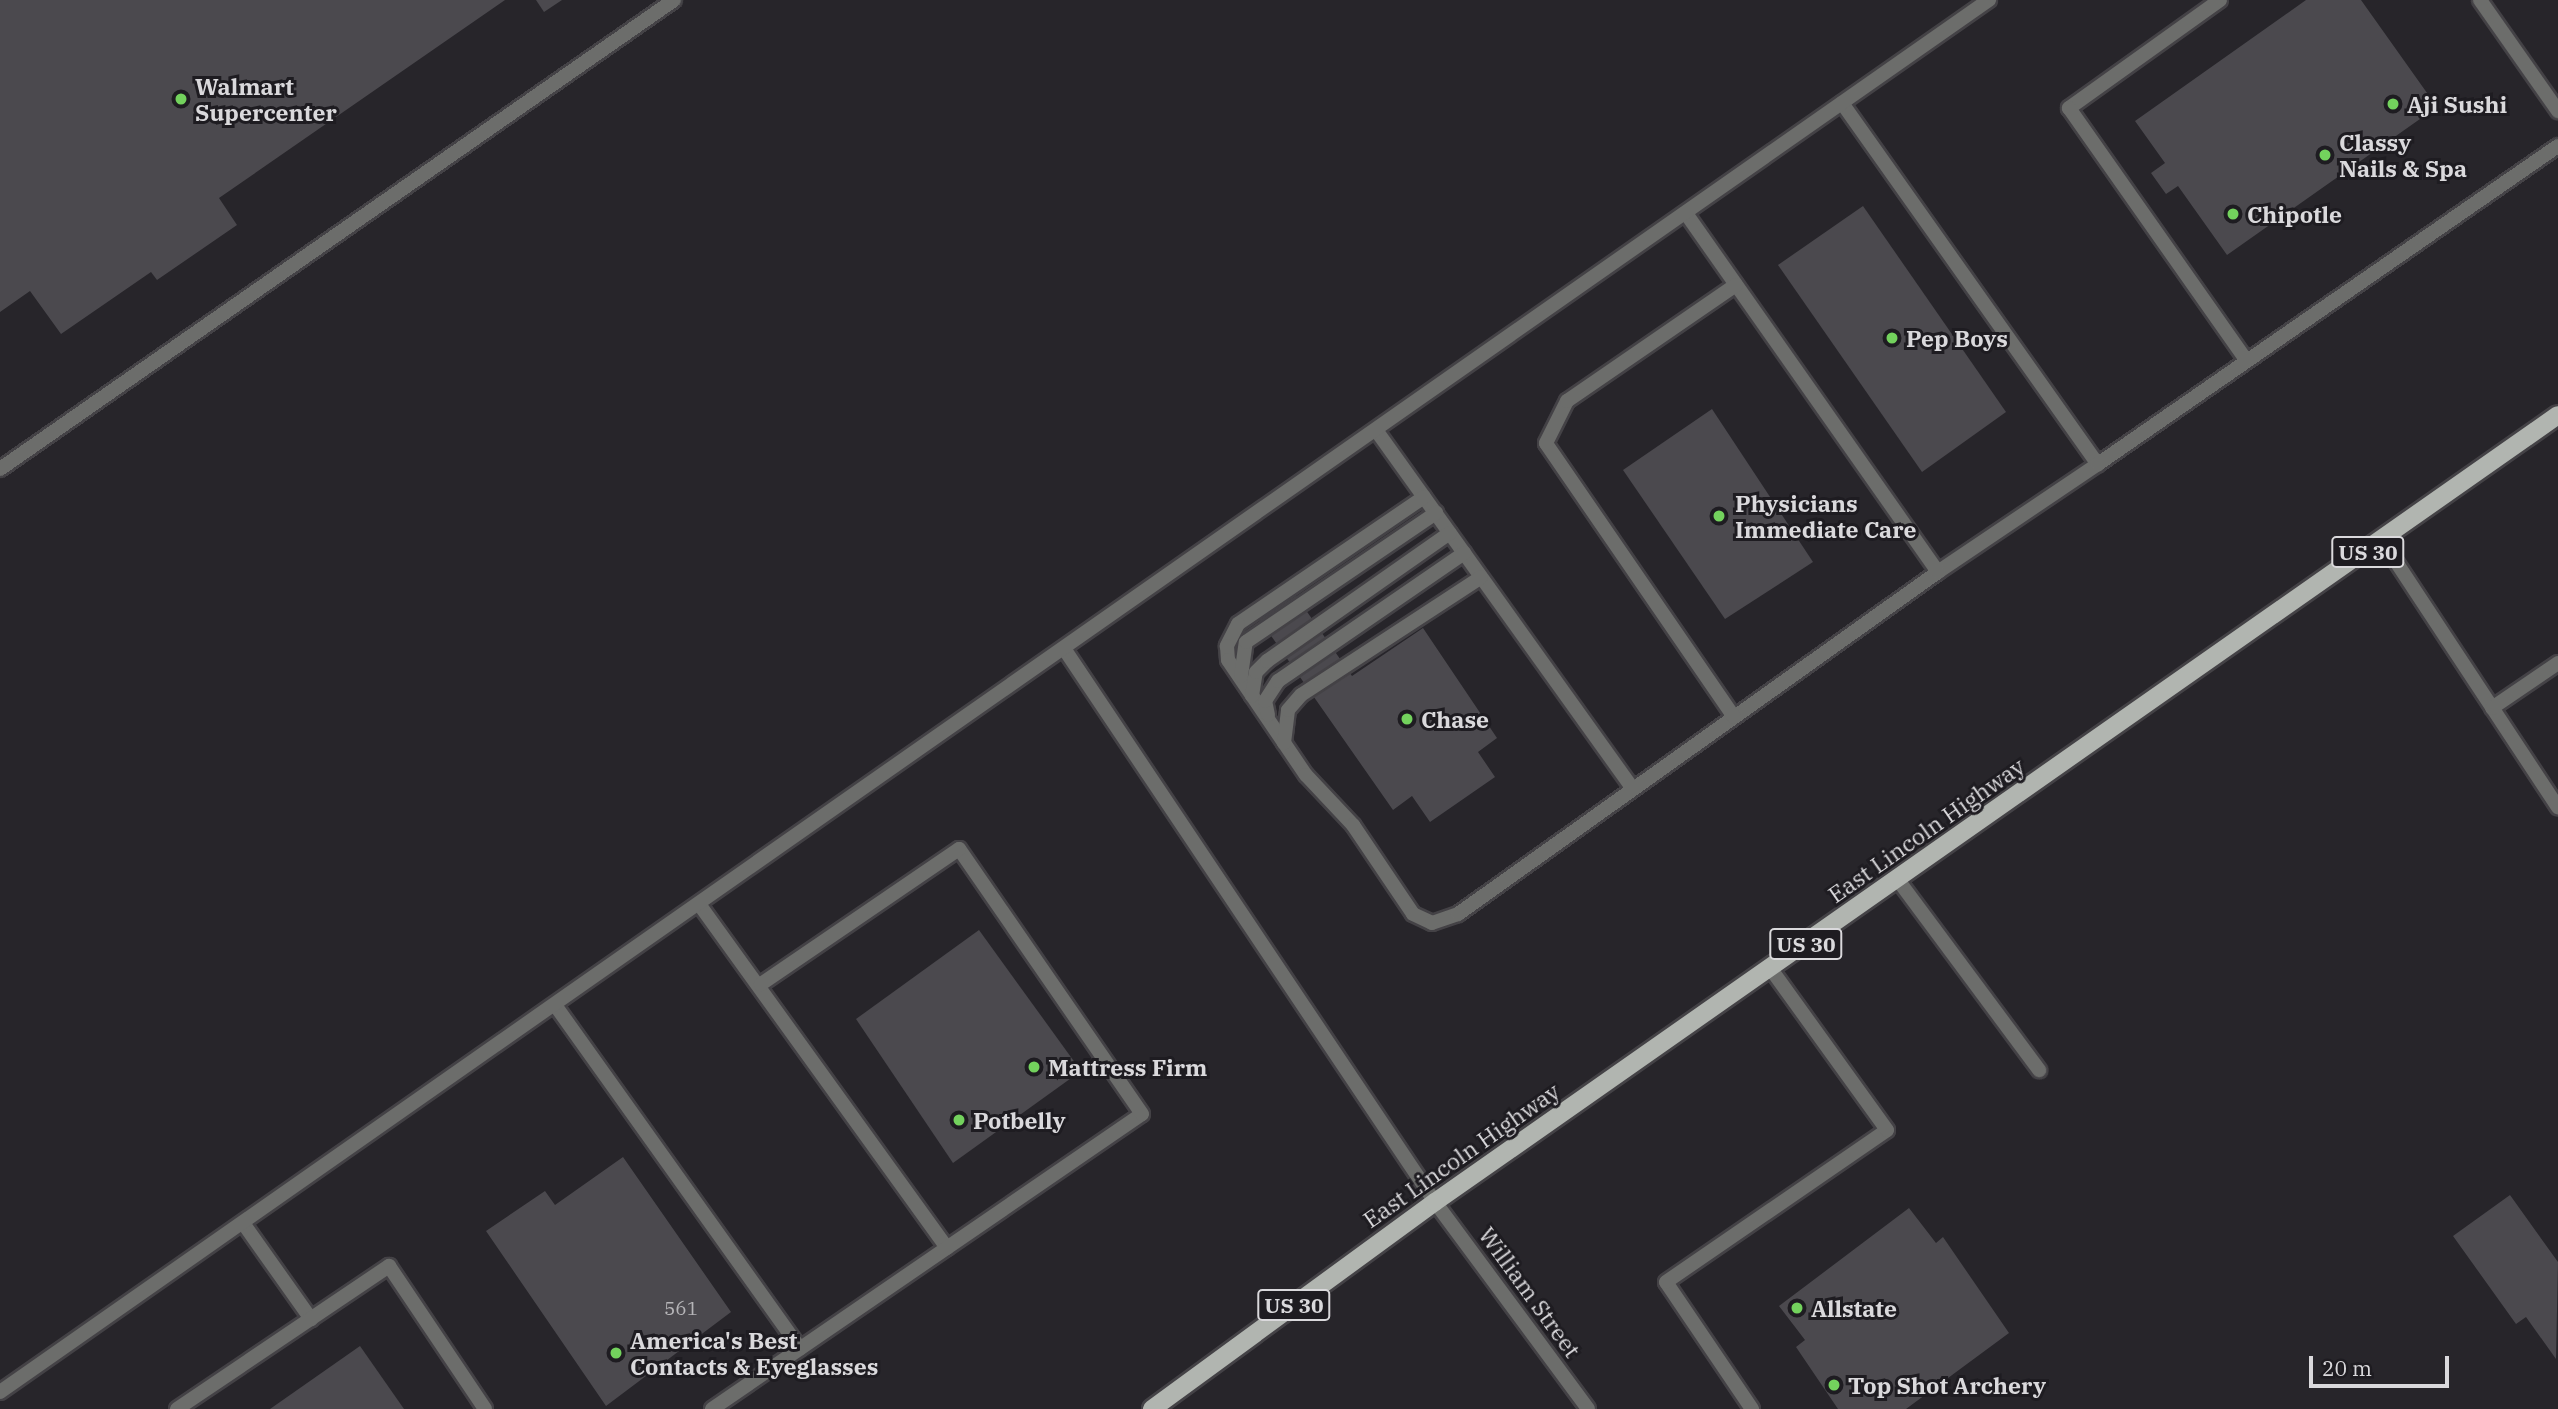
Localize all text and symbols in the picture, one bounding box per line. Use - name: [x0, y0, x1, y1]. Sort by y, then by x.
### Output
- place label: Walmart Supercenter: [195, 72, 337, 126]
- place label: Aji Sushi: [2407, 90, 2507, 118]
- marker: Walmart Supercenter: [173, 91, 189, 107]
- marker: Aji Sushi: [2385, 96, 2401, 112]
- place label: Classy Nails & Spa: [2339, 128, 2467, 182]
- marker: Classy Nails & Spa: [2317, 147, 2333, 163]
- place label: Chipotle: [2247, 200, 2342, 228]
- marker: Chipotle: [2225, 206, 2241, 222]
- place label: Pep Boys: [1906, 324, 2008, 352]
- marker: Pep Boys: [1884, 330, 1900, 346]
- place label: Physicians Immediate Care: [1735, 489, 1917, 543]
- marker: Physicians Immediate Care: [1709, 506, 1729, 526]
- road number: US 30: [2331, 534, 2405, 570]
- place label: Chase: [1421, 705, 1489, 733]
- marker: Chase: [1399, 711, 1415, 727]
- street label: East Lincoln Highway: [1823, 752, 2029, 908]
- road number: US 30: [1769, 926, 1843, 962]
- place label: Mattress Firm: [1048, 1053, 1207, 1081]
- marker: Mattress Firm: [1026, 1059, 1042, 1075]
- street label: East Lincoln Highway: [1358, 1077, 1564, 1233]
- place label: Potbelly: [973, 1106, 1066, 1134]
- marker: Potbelly: [951, 1112, 967, 1128]
- street label: William Street: [1473, 1221, 1587, 1363]
- road number: US 30: [1257, 1288, 1331, 1322]
- place label: Allstate: [1811, 1294, 1897, 1322]
- house number: 561: [664, 1298, 698, 1320]
- marker: Allstate: [1789, 1300, 1805, 1316]
- place label: America's Best Contacts & Eyeglasses: [630, 1326, 878, 1380]
- scale bar: [2313, 1342, 2453, 1386]
- marker: America's Best Contacts & Eyeglasses: [608, 1345, 624, 1361]
- text: 20 m: [2322, 1354, 2372, 1382]
- place label: Top Shot Archery: [1848, 1371, 2046, 1399]
- marker: Top Shot Archery: [1826, 1377, 1842, 1393]

